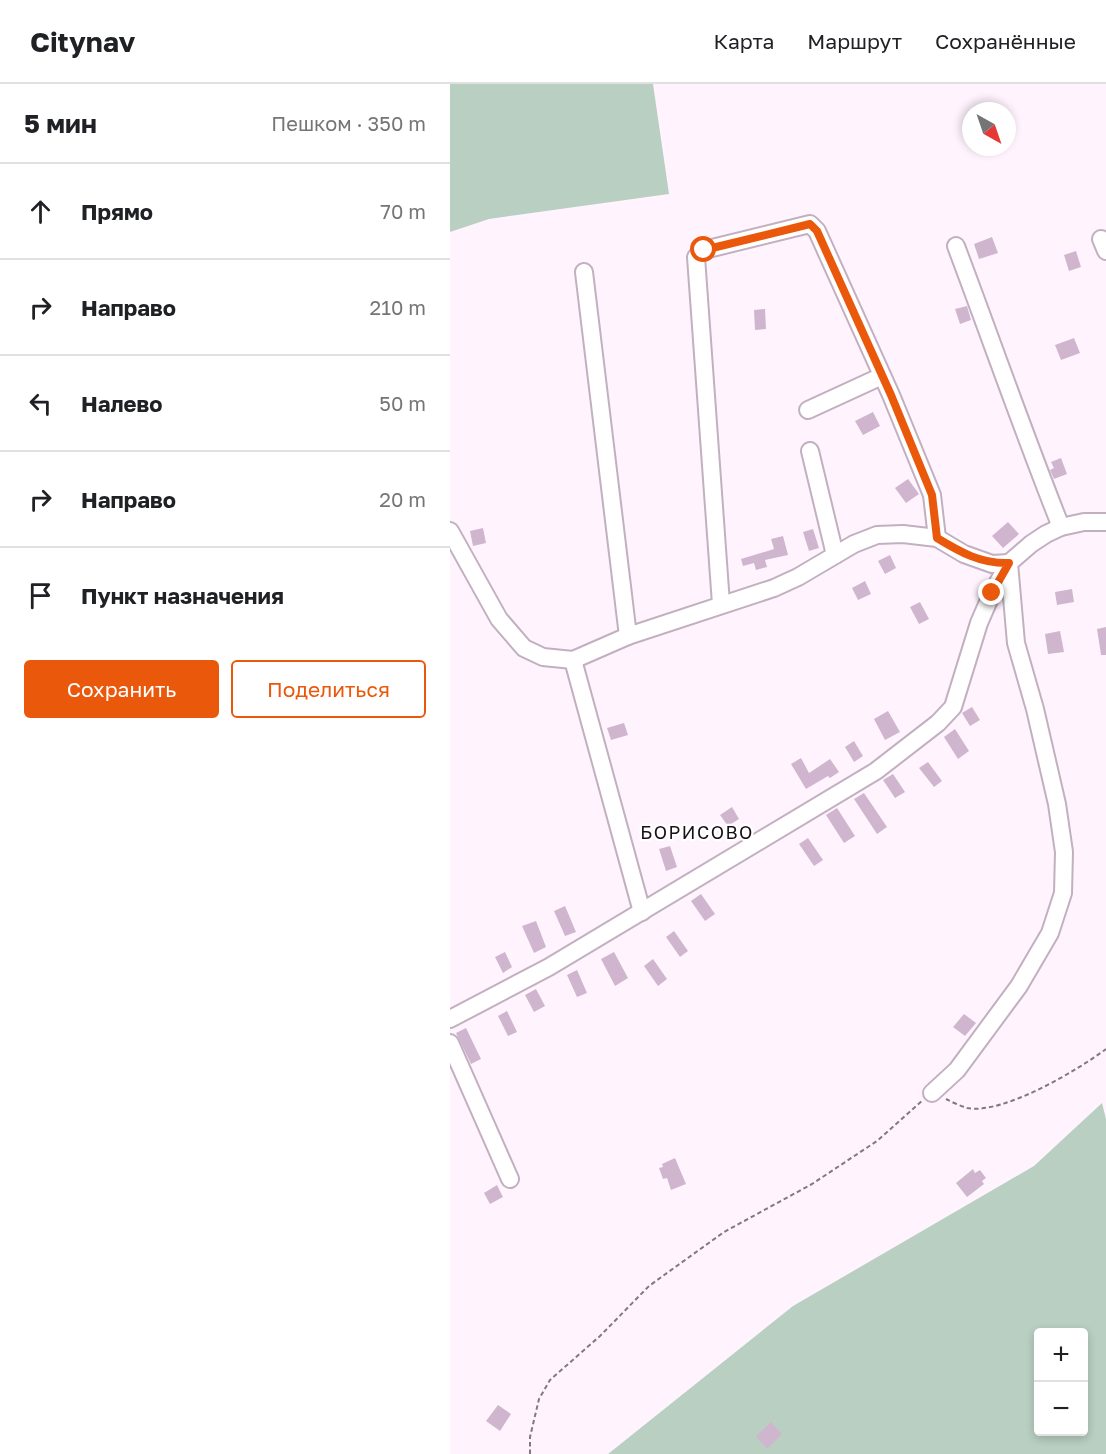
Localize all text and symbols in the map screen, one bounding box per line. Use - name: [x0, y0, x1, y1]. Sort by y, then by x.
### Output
- text: Citynav: [30, 25, 135, 58]
- text: Карта: [713, 28, 774, 54]
- text: Маршрут: [807, 28, 902, 54]
- text: Сохранённые: [935, 28, 1076, 54]
- north arrow: [962, 102, 1016, 156]
- text: 5 мин: [24, 108, 97, 139]
- text: Пешком · 350 m: [271, 111, 426, 135]
- icon: ahead: [24, 195, 57, 228]
- text: Прямо: [81, 198, 153, 225]
- text: 70 m: [380, 199, 426, 223]
- route start: [690, 236, 716, 262]
- icon: right: [24, 291, 57, 324]
- text: Направо: [81, 294, 176, 321]
- text: 210 m: [370, 295, 426, 319]
- icon: left: [24, 387, 57, 420]
- text: Налево: [81, 390, 163, 417]
- text: 50 m: [379, 391, 426, 415]
- icon: right: [24, 483, 57, 516]
- text: Направо: [81, 486, 176, 513]
- text: 20 m: [379, 487, 426, 511]
- icon: arrive: [24, 579, 57, 612]
- route end: [978, 579, 1004, 605]
- text: Пункт назначения: [81, 582, 284, 609]
- button: Сохранить: [24, 660, 219, 718]
- button: Поделиться: [231, 660, 426, 718]
- district label: БОРИСОВО: [640, 821, 754, 843]
- map controls: [1034, 1328, 1088, 1436]
- button: +: [1034, 1328, 1088, 1382]
- button: −: [1034, 1382, 1088, 1436]

